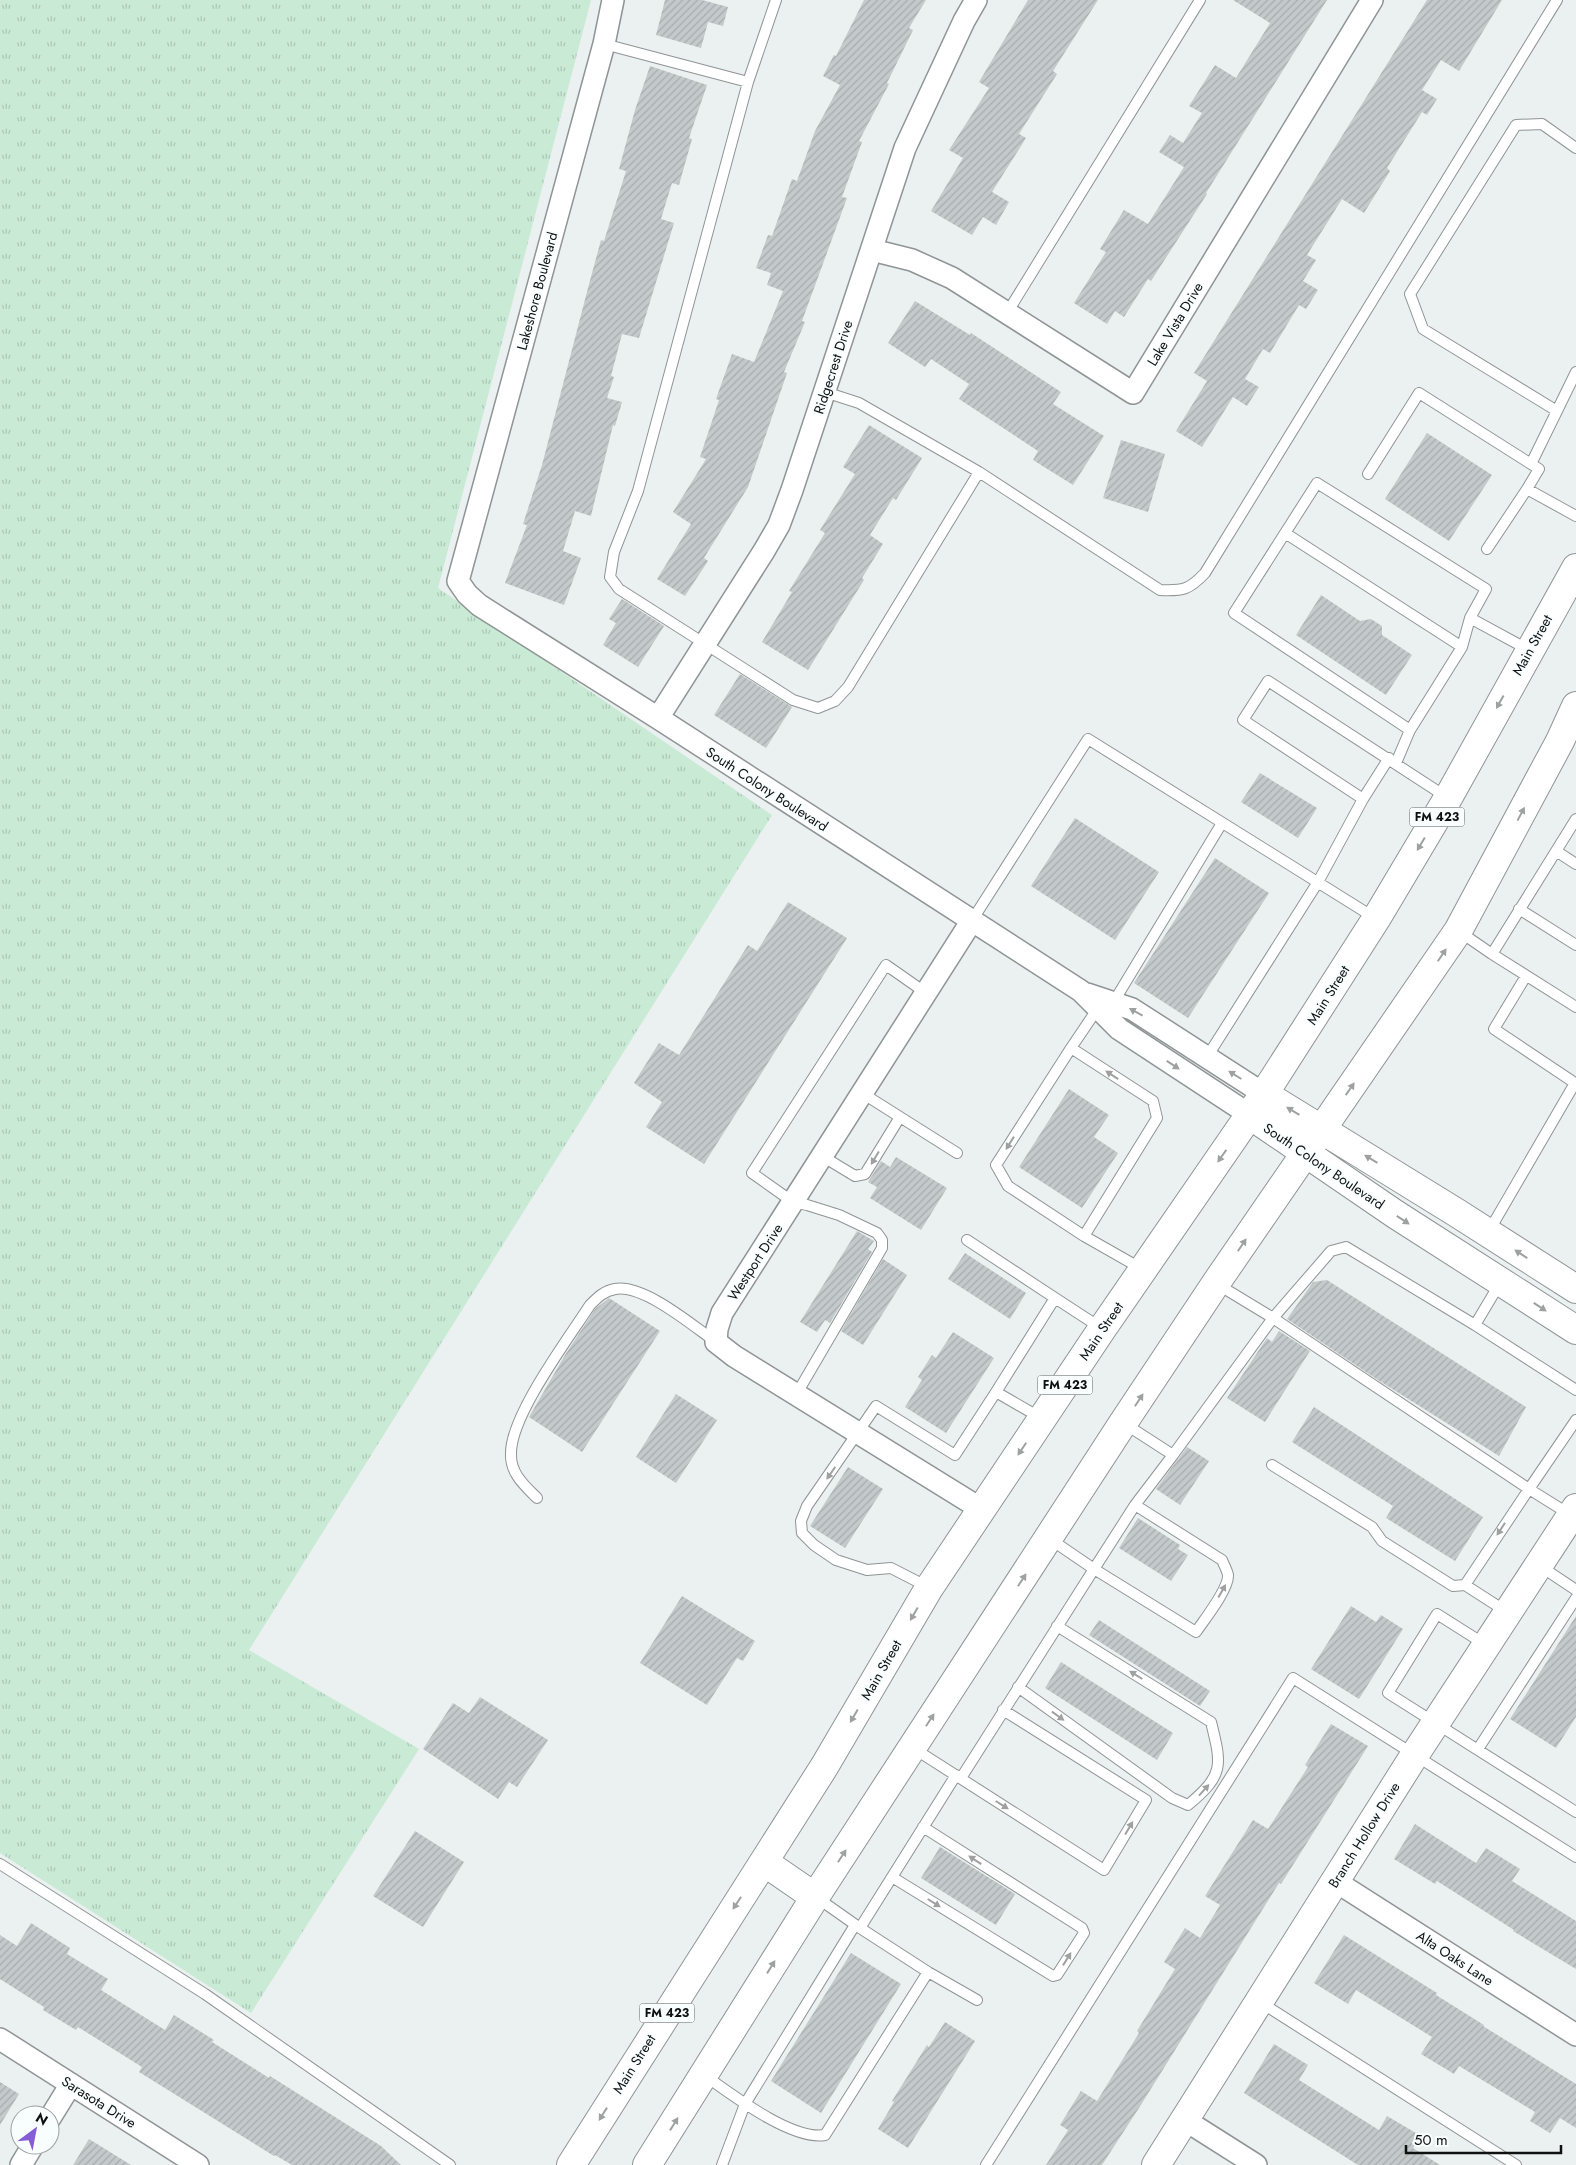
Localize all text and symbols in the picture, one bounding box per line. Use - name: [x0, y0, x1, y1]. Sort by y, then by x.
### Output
- street label: Lakeshore Boulevard: [512, 230, 562, 352]
- street label: Lake Vista Drive: [1142, 278, 1208, 370]
- street label: Ridgecrest Drive: [808, 318, 858, 416]
- street label: Main Street: [1507, 610, 1557, 679]
- one-way arrow: [1496, 695, 1505, 709]
- street label: South Colony Boulevard: [702, 742, 832, 836]
- one-way arrow: [1517, 807, 1526, 820]
- road number: FM 423: [1410, 808, 1464, 826]
- one-way arrow: [1416, 837, 1425, 850]
- one-way arrow: [1437, 948, 1447, 962]
- street label: Main Street: [1302, 961, 1354, 1029]
- one-way arrow: [1129, 1008, 1142, 1017]
- one-way arrow: [1167, 1060, 1180, 1070]
- one-way arrow: [1106, 1070, 1119, 1079]
- one-way arrow: [1229, 1071, 1242, 1080]
- one-way arrow: [1345, 1082, 1355, 1096]
- one-way arrow: [1287, 1107, 1300, 1116]
- street label: South Colony Boulevard: [1260, 1118, 1388, 1214]
- one-way arrow: [1005, 1136, 1015, 1149]
- one-way arrow: [1217, 1149, 1227, 1162]
- one-way arrow: [870, 1152, 879, 1165]
- one-way arrow: [1364, 1155, 1378, 1164]
- one-way arrow: [1397, 1215, 1410, 1224]
- street label: Westport Drive: [723, 1220, 787, 1304]
- one-way arrow: [1237, 1239, 1247, 1252]
- one-way arrow: [1515, 1249, 1528, 1259]
- street label: Main Street: [1074, 1297, 1128, 1364]
- one-way arrow: [1534, 1303, 1547, 1312]
- road number: FM 423: [1038, 1376, 1092, 1394]
- one-way arrow: [1134, 1393, 1144, 1406]
- one-way arrow: [1017, 1442, 1027, 1455]
- one-way arrow: [826, 1466, 836, 1480]
- one-way arrow: [1497, 1522, 1506, 1536]
- one-way arrow: [1017, 1573, 1027, 1586]
- one-way arrow: [1218, 1583, 1226, 1598]
- one-way arrow: [909, 1607, 918, 1621]
- street label: Main Street: [856, 1636, 907, 1704]
- one-way arrow: [1129, 1671, 1143, 1680]
- one-way arrow: [850, 1708, 858, 1723]
- one-way arrow: [1051, 1710, 1064, 1721]
- one-way arrow: [926, 1713, 935, 1726]
- street label: Branch Hollow Drive: [1323, 1778, 1405, 1892]
- one-way arrow: [1198, 1785, 1210, 1797]
- one-way arrow: [995, 1800, 1008, 1809]
- one-way arrow: [1125, 1822, 1134, 1835]
- one-way arrow: [837, 1849, 847, 1863]
- one-way arrow: [969, 1856, 982, 1865]
- one-way arrow: [733, 1897, 742, 1910]
- one-way arrow: [927, 1898, 940, 1907]
- street label: Alta Oaks Lane: [1413, 1926, 1497, 1990]
- one-way arrow: [1062, 1953, 1072, 1966]
- one-way arrow: [766, 1960, 776, 1974]
- road number: FM 423: [640, 2004, 694, 2022]
- street label: Main Street: [608, 2030, 660, 2098]
- street label: Sarasota Drive: [58, 2071, 140, 2133]
- north arrow: [10, 2105, 60, 2155]
- text: N: [32, 2108, 52, 2130]
- one-way arrow: [598, 2108, 608, 2121]
- one-way arrow: [669, 2117, 678, 2130]
- scale bar: [1406, 2122, 1561, 2154]
- text: 50 m: [1414, 2129, 1448, 2151]

